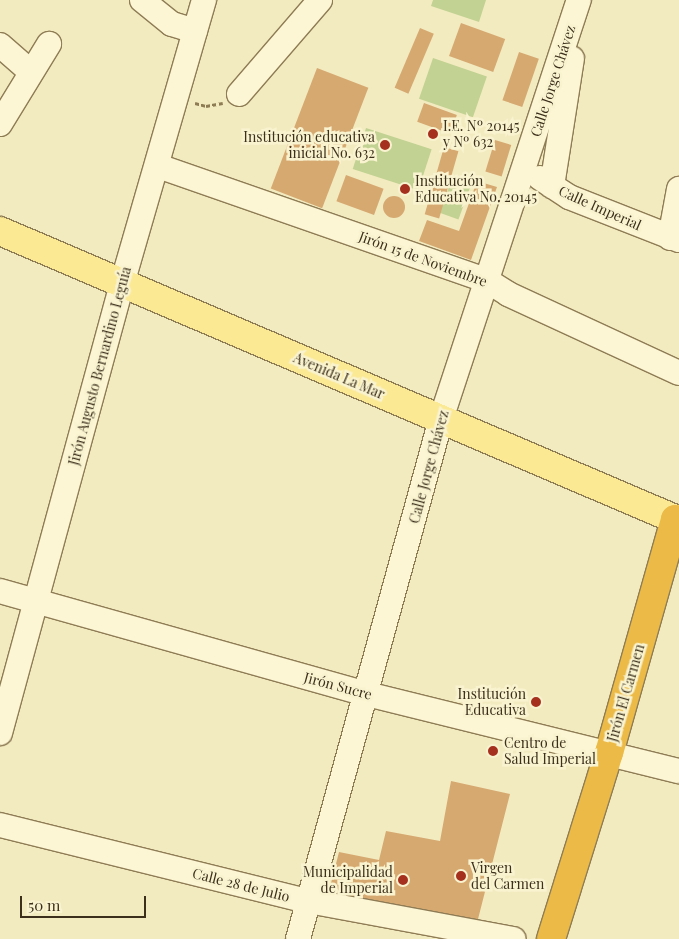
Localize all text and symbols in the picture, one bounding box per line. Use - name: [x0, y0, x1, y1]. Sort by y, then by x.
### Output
- street label: Calle Jorge Chávez: [527, 23, 579, 139]
- place label: I.E. Nº 20145 y Nº 632: [443, 118, 520, 150]
- marker: I.E. Nº 20145 y Nº 632: [427, 128, 439, 140]
- place label: Institución educativa inicial No. 632: [243, 129, 375, 162]
- marker: Institución educativa inicial No. 632: [379, 139, 391, 151]
- place label: Institución Educativa No. 20145: [415, 173, 537, 206]
- street label: Calle Imperial: [556, 182, 644, 234]
- marker: Institución Educativa No. 20145: [399, 183, 411, 195]
- street label: Jirón 15 de Noviembre: [356, 228, 490, 290]
- street label: Jirón Augusto Bernardino Leguía: [65, 265, 135, 467]
- street label: Avenida La Mar: [291, 349, 387, 403]
- street label: Calle Jorge Chávez: [406, 409, 452, 525]
- street label: Jirón El Carmen: [604, 642, 648, 744]
- street label: Jirón Sucre: [302, 669, 374, 703]
- place label: Institución Educativa: [458, 686, 526, 719]
- marker: Institución Educativa: [530, 696, 542, 708]
- place label: Centro de Salud Imperial: [504, 735, 596, 768]
- marker: Centro de Salud Imperial: [486, 744, 500, 758]
- place label: Virgen del Carmen: [471, 860, 544, 892]
- place label: Municipalidad de Imperial: [303, 864, 393, 896]
- street label: Calle 28 de Julio: [191, 865, 291, 905]
- marker: Virgen del Carmen: [455, 870, 467, 882]
- marker: Municipalidad de Imperial: [397, 874, 409, 886]
- scale bar: [22, 886, 149, 918]
- text: 50 m: [28, 895, 60, 915]

